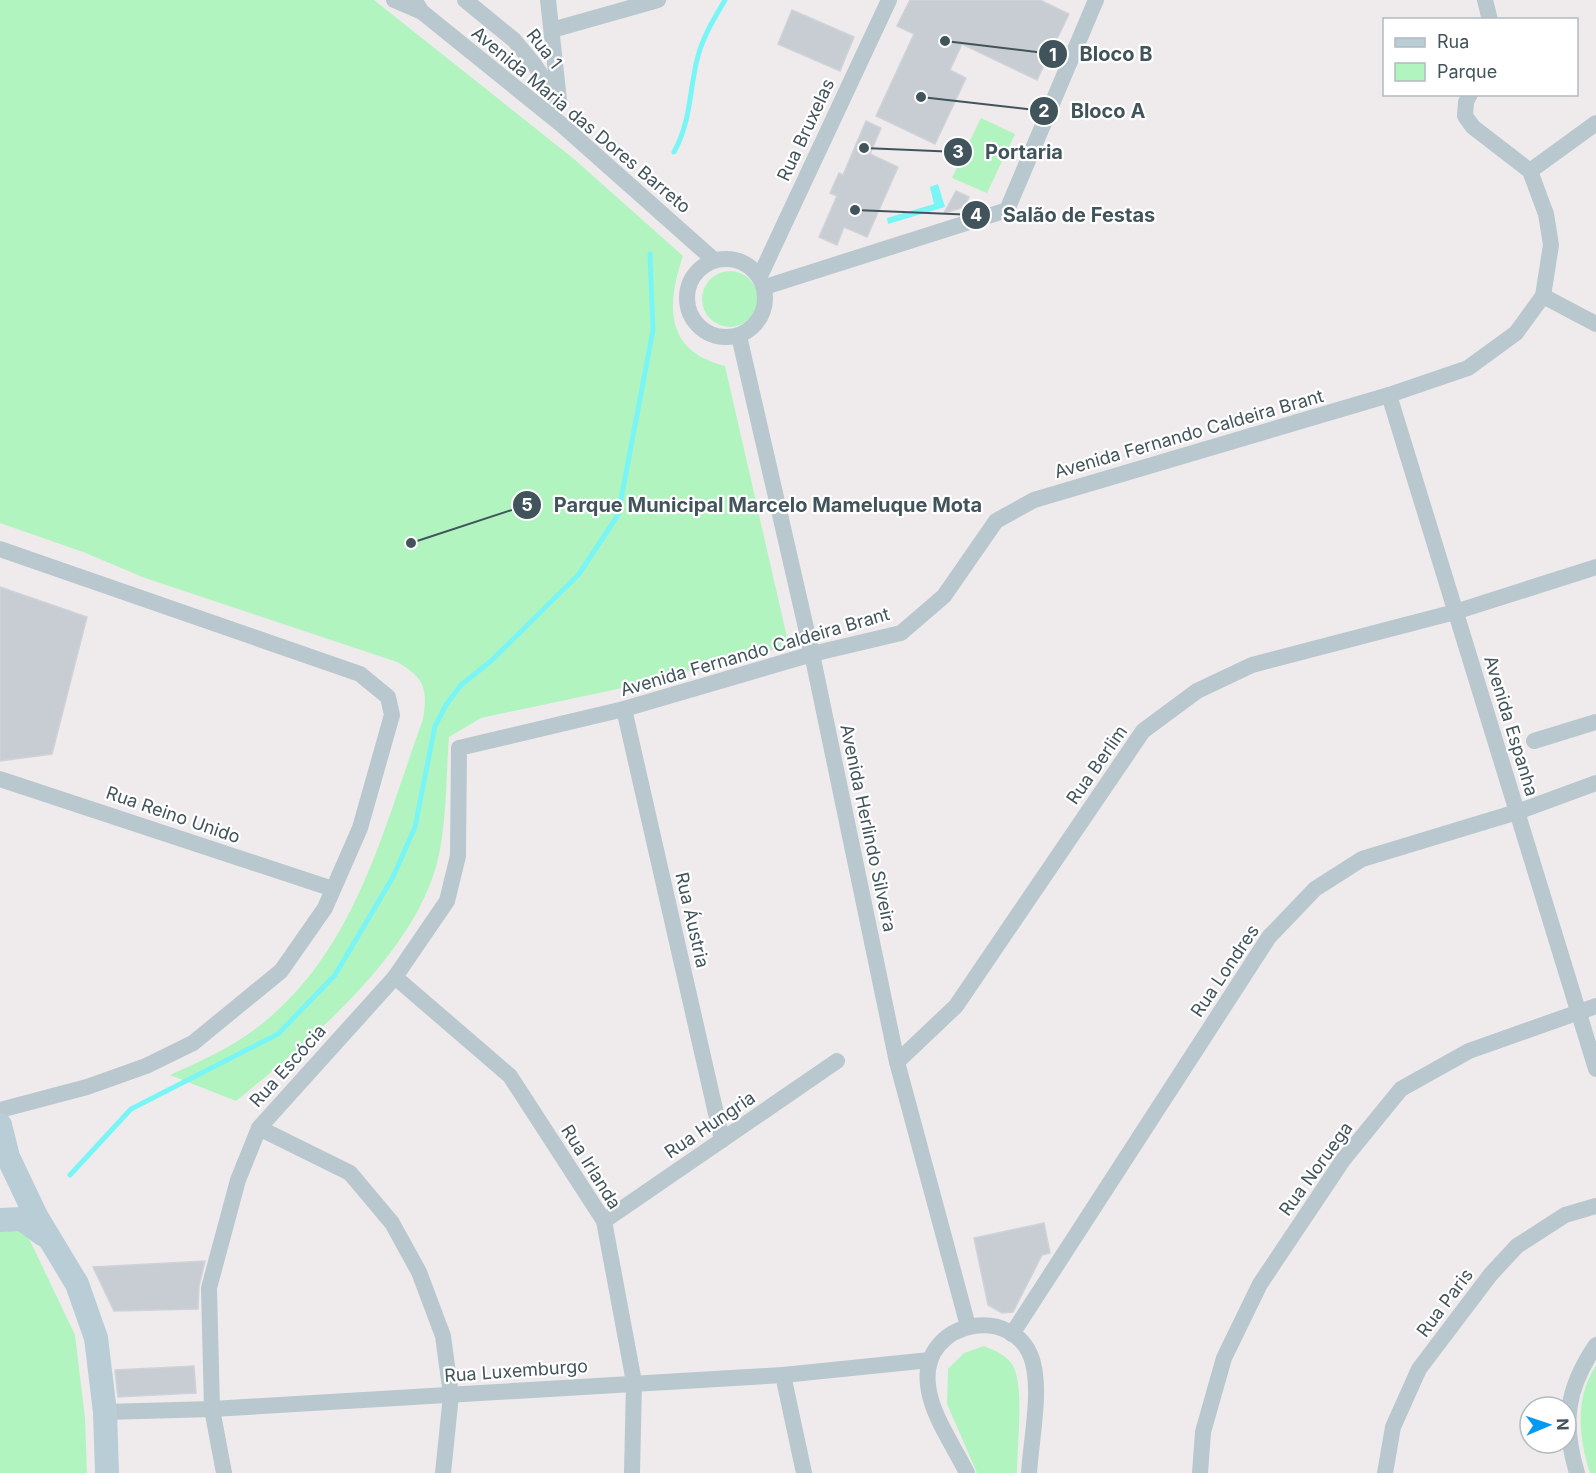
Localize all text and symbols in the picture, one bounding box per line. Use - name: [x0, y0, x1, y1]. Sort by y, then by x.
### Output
- legend: [1383, 18, 1578, 96]
- street label: Avenida Maria das Dores Barreto: [468, 22, 695, 217]
- street label: Rua 1: [522, 25, 566, 73]
- text: Rua: [1437, 31, 1469, 52]
- callout: Bloco B: [1038, 35, 1165, 73]
- text: Bloco B: [1080, 42, 1152, 66]
- text: 1: [1049, 44, 1057, 65]
- text: Parque: [1437, 61, 1497, 82]
- street label: Rua Bruxelas: [773, 75, 838, 184]
- callout: Bloco A: [1029, 92, 1158, 130]
- text: Bloco A: [1071, 99, 1145, 123]
- text: 2: [1038, 100, 1050, 121]
- callout: Portaria: [943, 133, 1075, 171]
- text: Portaria: [985, 140, 1063, 164]
- text: 3: [952, 141, 964, 162]
- callout: Salão de Festas: [961, 196, 1168, 234]
- text: Salão de Festas: [1003, 203, 1155, 227]
- text: 4: [970, 204, 982, 225]
- street label: Avenida Fernando Caldeira Brant: [1052, 385, 1326, 482]
- callout: Parque Municipal Marcelo Mameluque Mota: [512, 486, 994, 524]
- text: Parque Municipal Marcelo Mameluque Mota: [554, 493, 982, 517]
- text: 5: [521, 494, 533, 515]
- street label: Avenida Fernando Caldeira Brant: [618, 603, 892, 700]
- street label: Avenida Espanha: [1480, 653, 1543, 799]
- street label: Rua Berlim: [1062, 721, 1131, 808]
- street label: Avenida Herlindo Silveira: [836, 722, 901, 934]
- street label: Rua Reino Unido: [103, 782, 243, 847]
- street label: Rua Áustria: [671, 870, 715, 970]
- street label: Rua Londres: [1186, 921, 1263, 1021]
- street label: Rua Escócia: [245, 1020, 330, 1111]
- street label: Rua Hungria: [660, 1087, 759, 1163]
- street label: Rua Noruega: [1275, 1118, 1357, 1220]
- street label: Rua Irlanda: [557, 1121, 626, 1213]
- street label: Rua Paris: [1412, 1264, 1477, 1341]
- street label: Rua Luxemburgo: [443, 1355, 588, 1386]
- north arrow: [1518, 1395, 1578, 1455]
- text: N: [1553, 1418, 1573, 1431]

